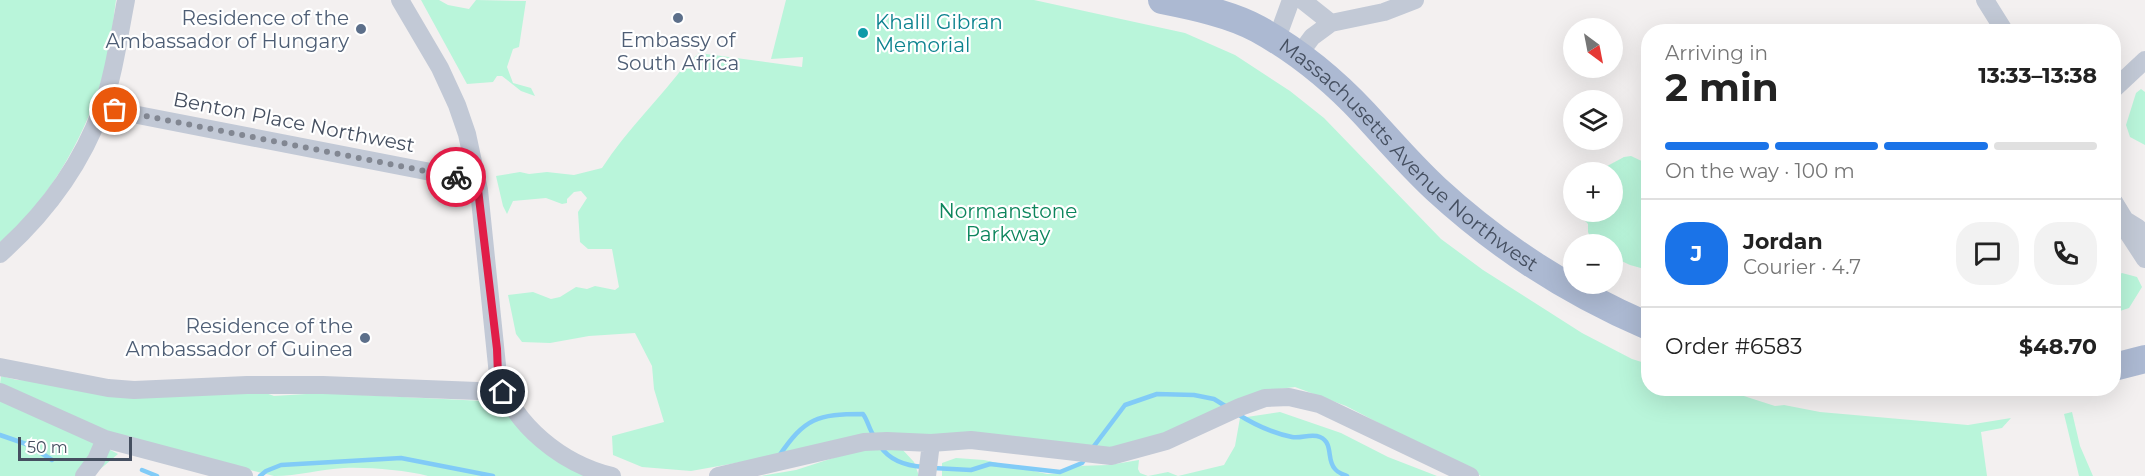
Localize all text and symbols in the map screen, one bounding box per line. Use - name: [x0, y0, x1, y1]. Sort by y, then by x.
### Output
- place label: Residence of the Ambassador of Hungary: [105, 6, 349, 53]
- place label: Khalil Gibran Memorial: [875, 10, 1003, 57]
- marker: Embassy of South Africa: [671, 11, 685, 25]
- north arrow: [1563, 18, 1623, 78]
- map controls: [1563, 18, 1623, 294]
- marker: Residence of the Ambassador of Hungary: [354, 22, 368, 36]
- marker: Khalil Gibran Memorial: [856, 26, 870, 40]
- place label: Embassy of South Africa: [617, 28, 739, 75]
- street label: Massachusetts Avenue Northwest: [1275, 33, 1543, 276]
- text: Arriving in: [1665, 41, 1768, 65]
- text: 13:33–13:38: [1978, 62, 2097, 89]
- text: 2 min: [1665, 63, 1779, 111]
- pin: [89, 84, 140, 135]
- street label: Benton Place Northwest: [171, 87, 417, 157]
- button: layers: [1563, 90, 1623, 150]
- icon: bag: [98, 93, 131, 126]
- courier: [426, 147, 486, 207]
- text: On the way · 100 m: [1665, 159, 1855, 183]
- icon: bike: [440, 161, 473, 194]
- button: +: [1563, 162, 1623, 222]
- park label: Normanstone Parkway: [939, 199, 1077, 246]
- button: chat: [1956, 222, 2019, 285]
- button: phone: [2034, 222, 2097, 285]
- text: Jordan: [1743, 228, 1823, 255]
- button: −: [1563, 234, 1623, 294]
- text: J: [1691, 240, 1702, 267]
- text: Courier · 4.7: [1743, 255, 1861, 279]
- place label: Residence of the Ambassador of Guinea: [126, 314, 353, 361]
- marker: Residence of the Ambassador of Guinea: [358, 331, 372, 345]
- text: Order #6583: [1665, 333, 1802, 360]
- text: $48.70: [2019, 333, 2097, 360]
- pin: [477, 366, 528, 417]
- icon: home: [486, 375, 519, 408]
- scale bar: [18, 434, 132, 462]
- text: 50 m: [27, 438, 68, 457]

